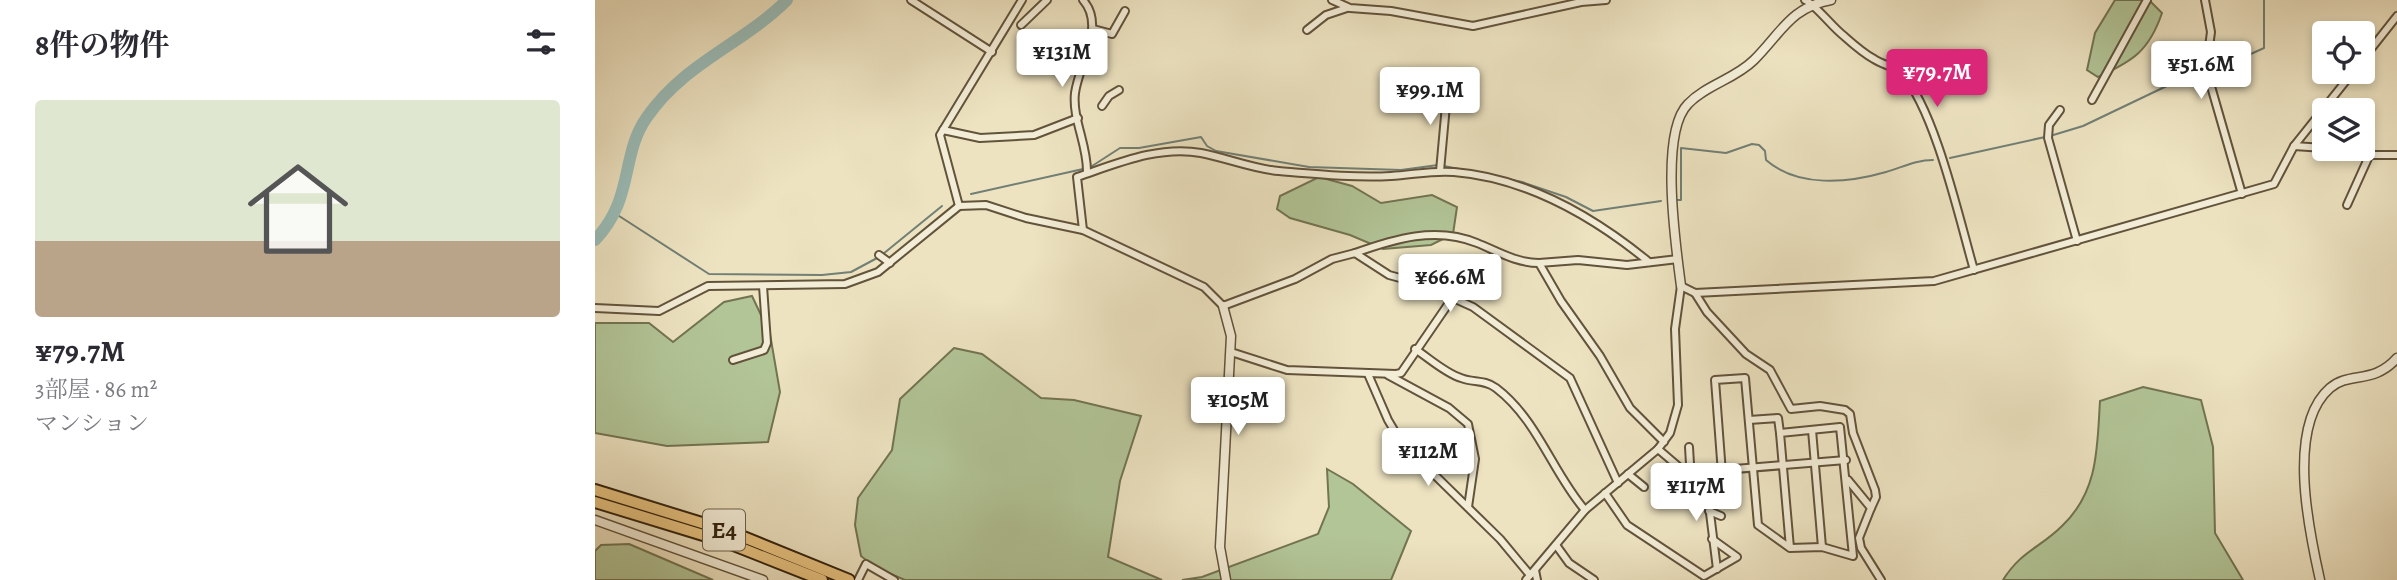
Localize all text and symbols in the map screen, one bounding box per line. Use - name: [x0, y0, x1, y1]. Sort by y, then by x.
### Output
- map controls: [2312, 21, 2375, 161]
- button: locate: [2312, 21, 2375, 84]
- icon: filters: [522, 23, 560, 61]
- text: 8件の物件: [35, 25, 169, 65]
- pin: ¥131M: [1013, 29, 1111, 89]
- text: ¥131M: [1033, 36, 1091, 67]
- pin: ¥51.6M: [2144, 42, 2258, 101]
- text: ¥51.6M: [2167, 48, 2235, 79]
- pin: ¥79.7M: [1880, 50, 1994, 109]
- text: ¥79.7M: [1902, 56, 1972, 87]
- pin: ¥99.1M: [1373, 68, 1487, 127]
- text: ¥99.1M: [1396, 74, 1464, 105]
- button: layers: [2312, 98, 2375, 161]
- icon: home: [235, 146, 361, 272]
- pin: ¥66.6M: [1393, 254, 1507, 314]
- text: ¥66.6M: [1414, 261, 1486, 292]
- text: ¥79.7M: [35, 331, 125, 371]
- text: 3部屋 · 86 m²: [35, 374, 157, 405]
- pin: ¥105M: [1189, 378, 1287, 437]
- text: ¥105M: [1207, 384, 1269, 415]
- text: マンション: [35, 408, 149, 439]
- pin: ¥112M: [1379, 428, 1477, 488]
- text: ¥112M: [1398, 435, 1458, 466]
- pin: ¥117M: [1647, 463, 1745, 523]
- text: ¥117M: [1667, 470, 1725, 501]
- road number: E4: [703, 509, 745, 550]

